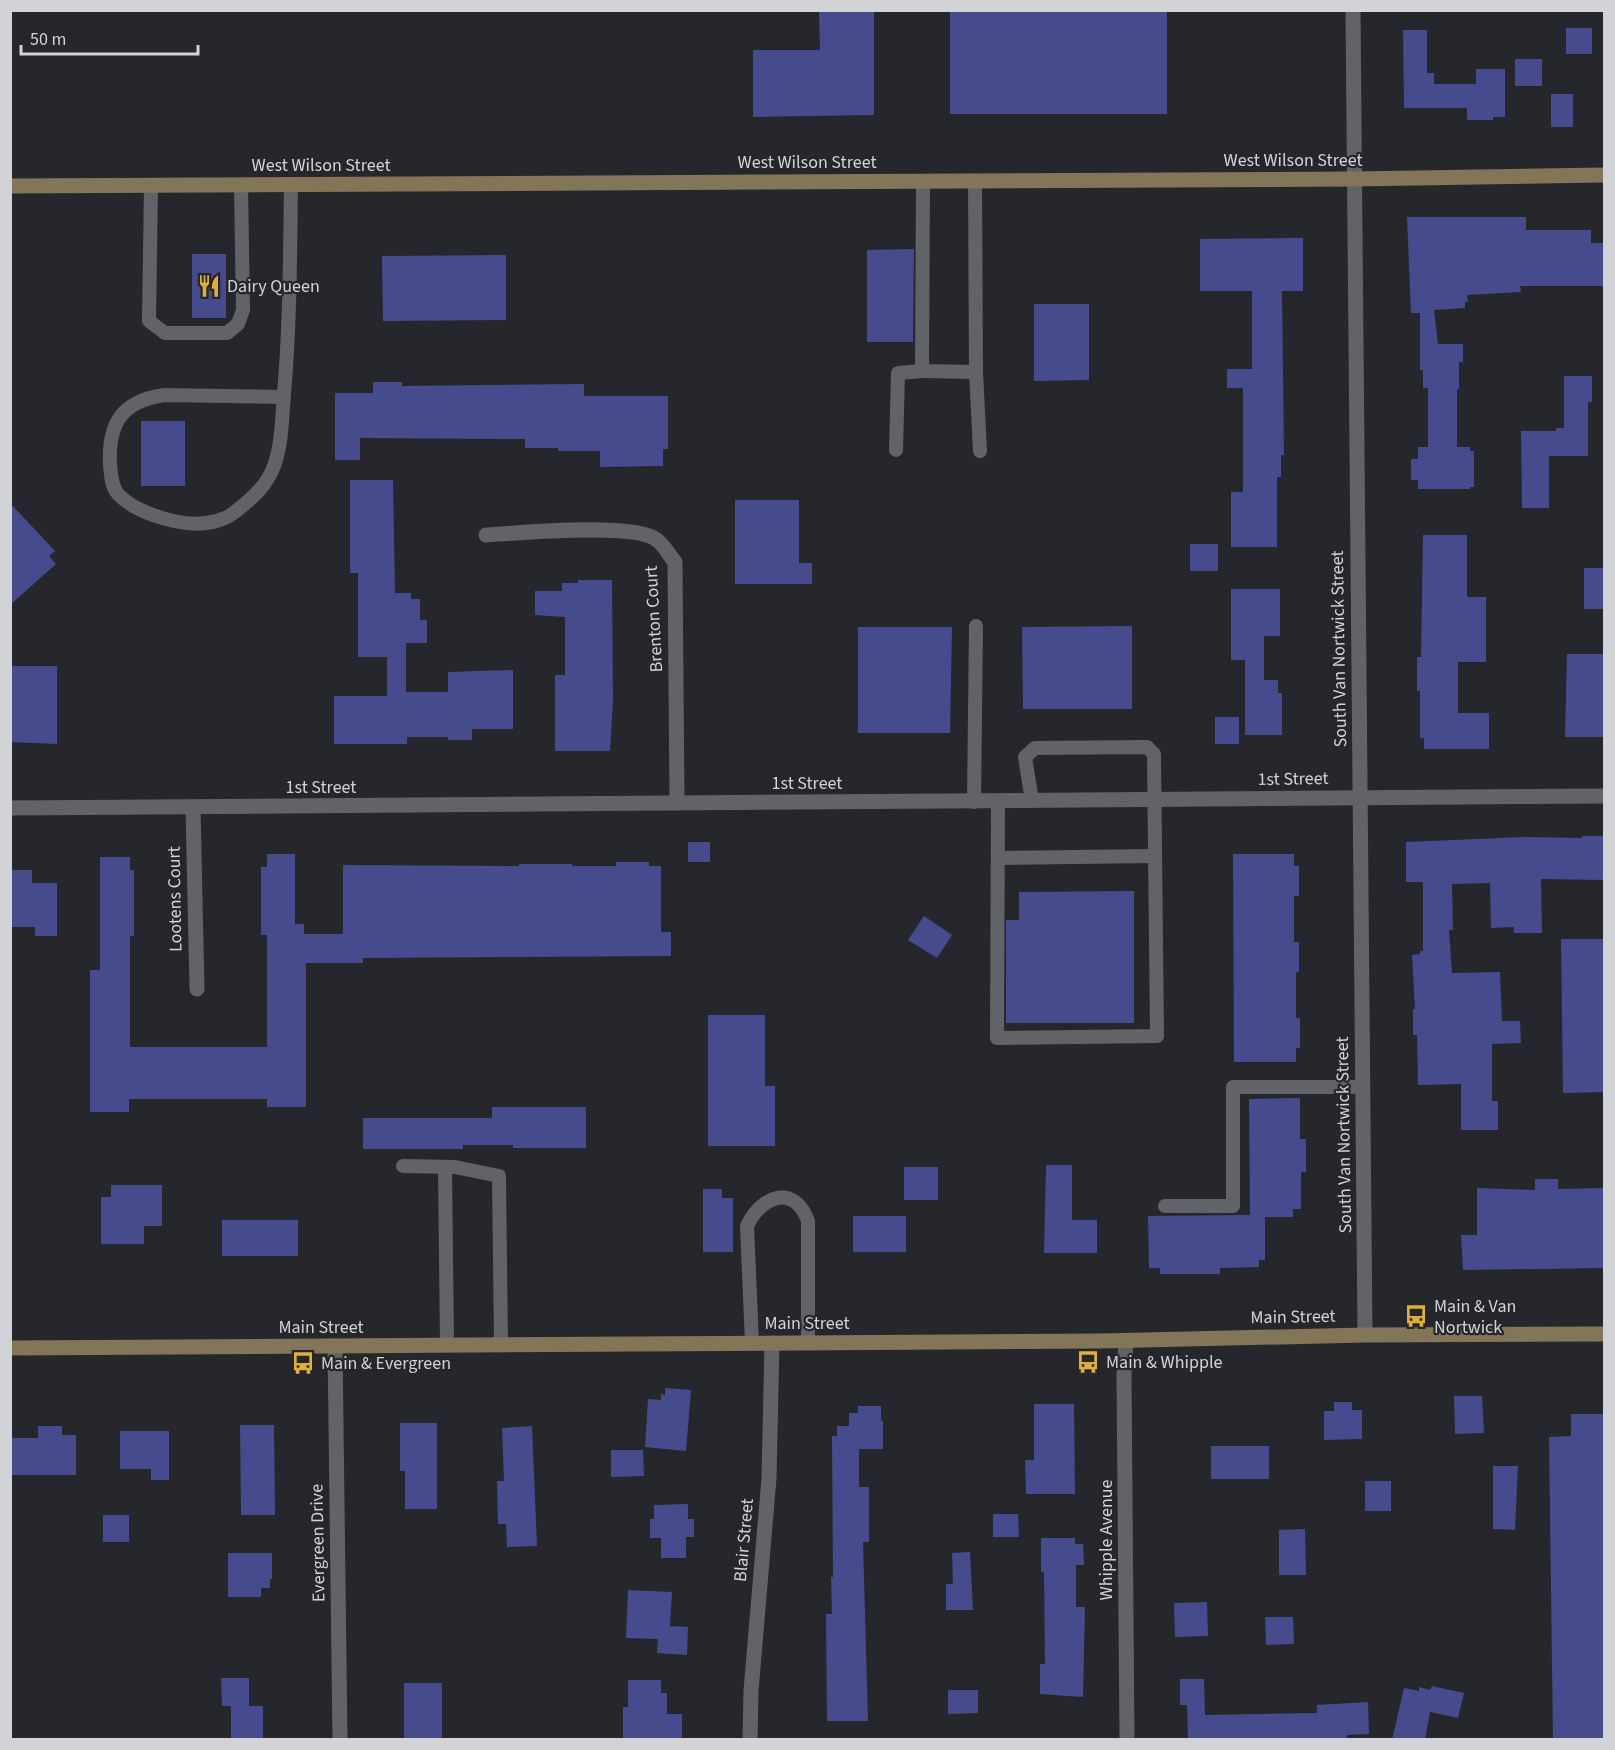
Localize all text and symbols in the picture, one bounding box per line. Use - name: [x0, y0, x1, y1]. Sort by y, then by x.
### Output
- scale bar: [21, 18, 198, 56]
- text: 50 m: [30, 27, 66, 52]
- street label: West Wilson Street: [1224, 148, 1362, 173]
- street label: West Wilson Street: [738, 150, 876, 175]
- street label: West Wilson Street: [252, 153, 390, 178]
- restaurant icon: Dairy Queen: [196, 273, 222, 299]
- place label: Dairy Queen: [227, 274, 320, 299]
- street label: South Van Nortwick Street: [1325, 550, 1353, 748]
- street label: Brenton Court: [639, 565, 669, 673]
- street label: 1st Street: [1257, 766, 1329, 792]
- street label: 1st Street: [772, 771, 842, 796]
- street label: 1st Street: [286, 775, 356, 800]
- street label: Lootens Court: [162, 846, 188, 952]
- street label: South Van Nortwick Street: [1330, 1036, 1358, 1234]
- place label: Main & Van Nortwick: [1434, 1294, 1516, 1340]
- bus stop icon: Main & Van Nortwick: [1403, 1303, 1429, 1329]
- street label: Main Street: [1250, 1304, 1336, 1330]
- street label: Main Street: [764, 1311, 850, 1336]
- street label: Main Street: [278, 1315, 364, 1340]
- bus stop icon: Main & Whipple: [1075, 1349, 1101, 1375]
- bus stop icon: Main & Evergreen: [290, 1350, 316, 1376]
- place label: Main & Whipple: [1106, 1350, 1223, 1375]
- place label: Main & Evergreen: [321, 1351, 451, 1376]
- street label: Whipple Avenue: [1094, 1479, 1119, 1600]
- street label: Evergreen Drive: [304, 1484, 332, 1602]
- street label: Blair Street: [728, 1497, 760, 1583]

